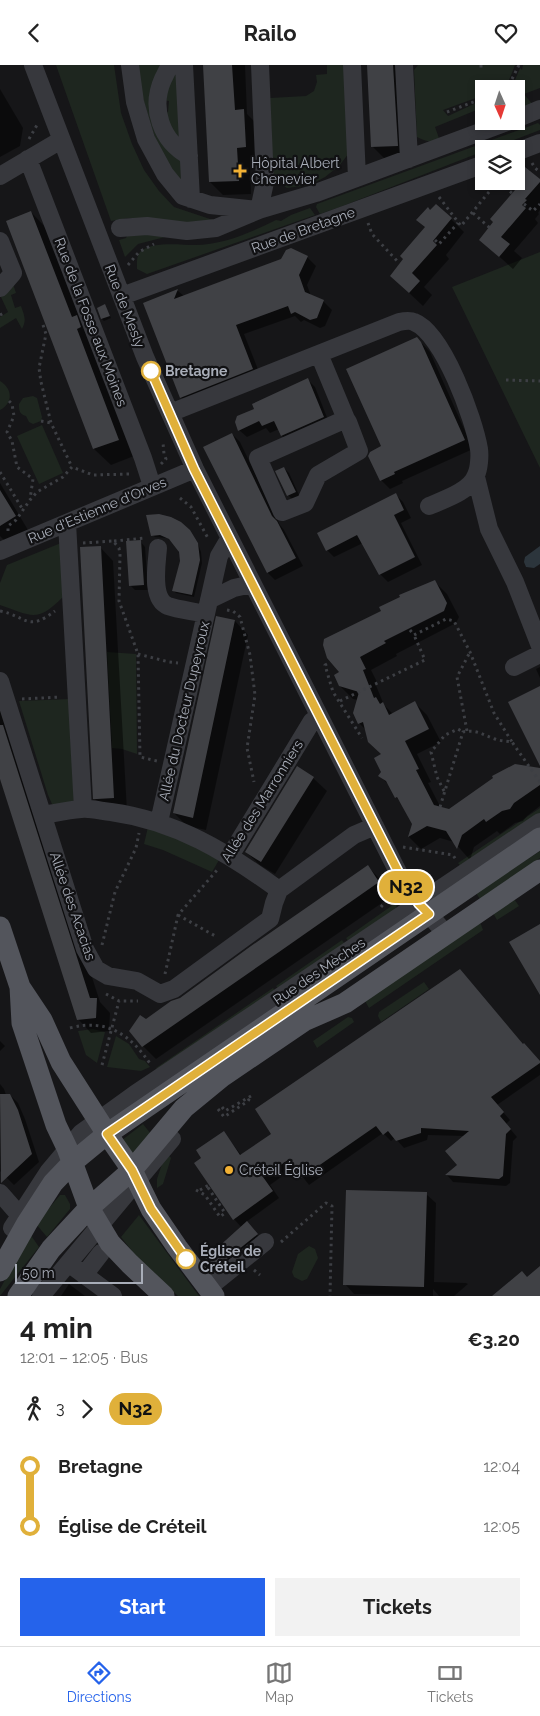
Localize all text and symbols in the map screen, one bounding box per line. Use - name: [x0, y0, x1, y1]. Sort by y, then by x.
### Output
- icon: back: [20, 19, 48, 47]
- icon: heart: [492, 19, 520, 47]
- text: Railo: [244, 20, 296, 46]
- north arrow: [475, 80, 525, 130]
- map controls: [475, 80, 525, 190]
- button: layers: [475, 140, 525, 190]
- place label: Hôpital Albert Chenevier: [251, 155, 340, 187]
- marker: Hôpital Albert Chenevier: [233, 164, 247, 178]
- street label: Rue de Bretagne: [249, 204, 357, 256]
- street label: Rue de la Fosse aux Moines: [51, 235, 131, 409]
- street label: Rue de Mesly: [102, 262, 148, 350]
- marker: Bretagne: [141, 361, 161, 381]
- place label: Bretagne: [165, 363, 228, 379]
- street label: Rue d'Estienne d'Orves: [25, 473, 169, 546]
- street label: Allée du Docteur Dupeyroux: [156, 620, 212, 802]
- street label: Allée des Marronniers: [218, 737, 306, 865]
- street label: Allée des Acacias: [47, 850, 99, 963]
- line badge: N32: [377, 871, 435, 903]
- text: N32: [389, 876, 423, 897]
- street label: Rue des Mèches: [270, 934, 368, 1008]
- place label: Créteil Église: [239, 1161, 323, 1178]
- marker: Créteil Église: [223, 1164, 235, 1176]
- place label: Église de Créteil: [200, 1242, 262, 1275]
- marker: Église de Créteil: [176, 1249, 196, 1269]
- scale bar: [15, 1261, 142, 1284]
- text: 50 m: [22, 1265, 55, 1281]
- text: 4 min: [20, 1312, 93, 1345]
- text: €3.20: [468, 1328, 520, 1350]
- text: 12:01 – 12:05 · Bus: [20, 1348, 148, 1367]
- icon: walk: [20, 1395, 48, 1423]
- icon: forward: [73, 1395, 101, 1423]
- text: N32: [119, 1398, 152, 1419]
- text: 3: [56, 1399, 65, 1418]
- text: Bretagne: [58, 1455, 143, 1477]
- text: 12:04: [483, 1457, 520, 1476]
- text: Église de Créteil: [58, 1515, 207, 1537]
- text: 12:05: [483, 1517, 520, 1536]
- button: Start: [20, 1578, 265, 1636]
- button: Tickets: [275, 1578, 520, 1636]
- tab: Directions: [67, 1659, 131, 1705]
- tab: Map: [265, 1659, 294, 1705]
- tab: Tickets: [427, 1659, 473, 1705]

